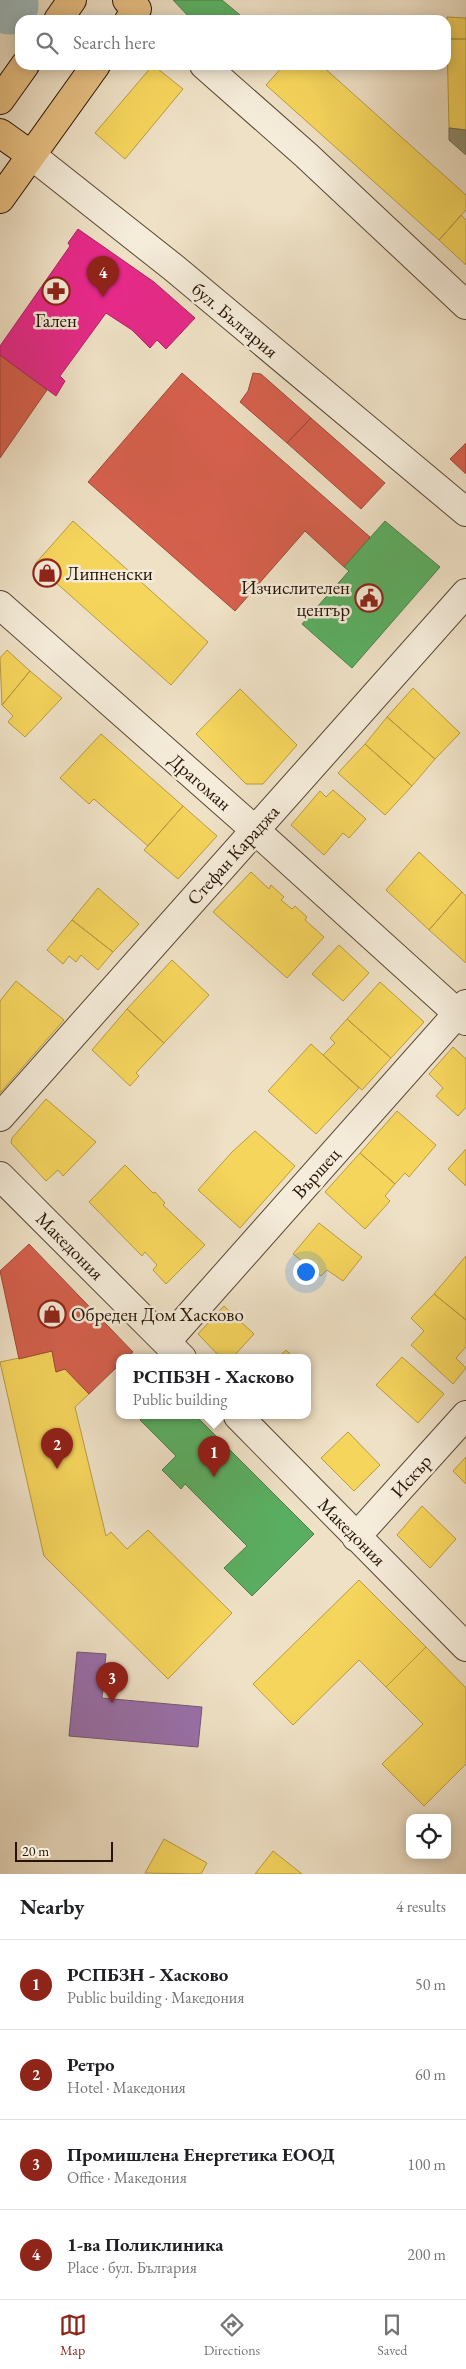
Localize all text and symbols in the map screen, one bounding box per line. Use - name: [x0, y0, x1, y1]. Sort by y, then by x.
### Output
- search box: [15, 15, 451, 70]
- icon: search: [33, 29, 61, 57]
- text: Search here: [73, 30, 155, 55]
- pin: 4: [87, 256, 119, 297]
- pharmacy icon: Гален: [41, 276, 71, 306]
- street label: бул. България: [187, 277, 284, 364]
- place label: Гален: [35, 308, 77, 333]
- shop icon: Липненски: [32, 558, 62, 588]
- place label: Липненски: [66, 561, 153, 586]
- place label: Изчислителен център: [241, 575, 350, 622]
- public building icon: Изчислителен център: [354, 583, 384, 613]
- street label: Драгоман: [163, 748, 237, 816]
- street label: Стефан Караджа: [181, 799, 285, 911]
- street label: Вършец: [287, 1142, 346, 1204]
- street label: Македония: [30, 1206, 110, 1286]
- your location: [293, 1259, 319, 1285]
- shop icon: Обреден Дом Хасково: [37, 1299, 67, 1329]
- place label: Обреден Дом Хасково: [71, 1302, 244, 1327]
- popup: [116, 1354, 311, 1419]
- text: РСПБЗН - Хасково: [133, 1364, 294, 1389]
- text: Public building: [133, 1389, 227, 1410]
- pin: 2: [41, 1428, 73, 1469]
- pin: 1: [198, 1436, 230, 1477]
- street label: Искър: [385, 1449, 437, 1503]
- street label: Македония: [312, 1492, 392, 1572]
- pin: 3: [96, 1662, 128, 1703]
- map controls: [406, 1814, 451, 1859]
- button: locate: [406, 1814, 451, 1859]
- scale bar: [15, 1839, 112, 1862]
- text: 20 m: [22, 1842, 49, 1860]
- text: Nearby: [20, 1893, 84, 1920]
- text: 4 results: [396, 1896, 446, 1917]
- text: РСПБЗН - Хасково: [67, 1962, 228, 1987]
- text: 1: [32, 1974, 40, 1995]
- text: 50 m: [415, 1974, 446, 1995]
- text: Public building · Македония: [67, 1987, 244, 2008]
- text: Ретро: [67, 2052, 114, 2077]
- text: 2: [32, 2064, 40, 2085]
- text: 60 m: [415, 2064, 446, 2085]
- text: Hotel · Македония: [67, 2077, 186, 2098]
- text: Промишлена Енергетика ЕООД: [67, 2142, 335, 2167]
- text: 3: [32, 2154, 40, 2175]
- text: 100 m: [407, 2154, 446, 2175]
- text: Office · Македония: [67, 2167, 187, 2188]
- text: 1-ва Поликлиника: [67, 2232, 224, 2257]
- text: 4: [32, 2244, 40, 2265]
- text: 200 m: [407, 2244, 446, 2265]
- text: Place · бул. България: [67, 2257, 197, 2278]
- tab: Map: [59, 2311, 87, 2359]
- tab: Directions: [204, 2311, 260, 2359]
- tab: Saved: [377, 2311, 407, 2359]

